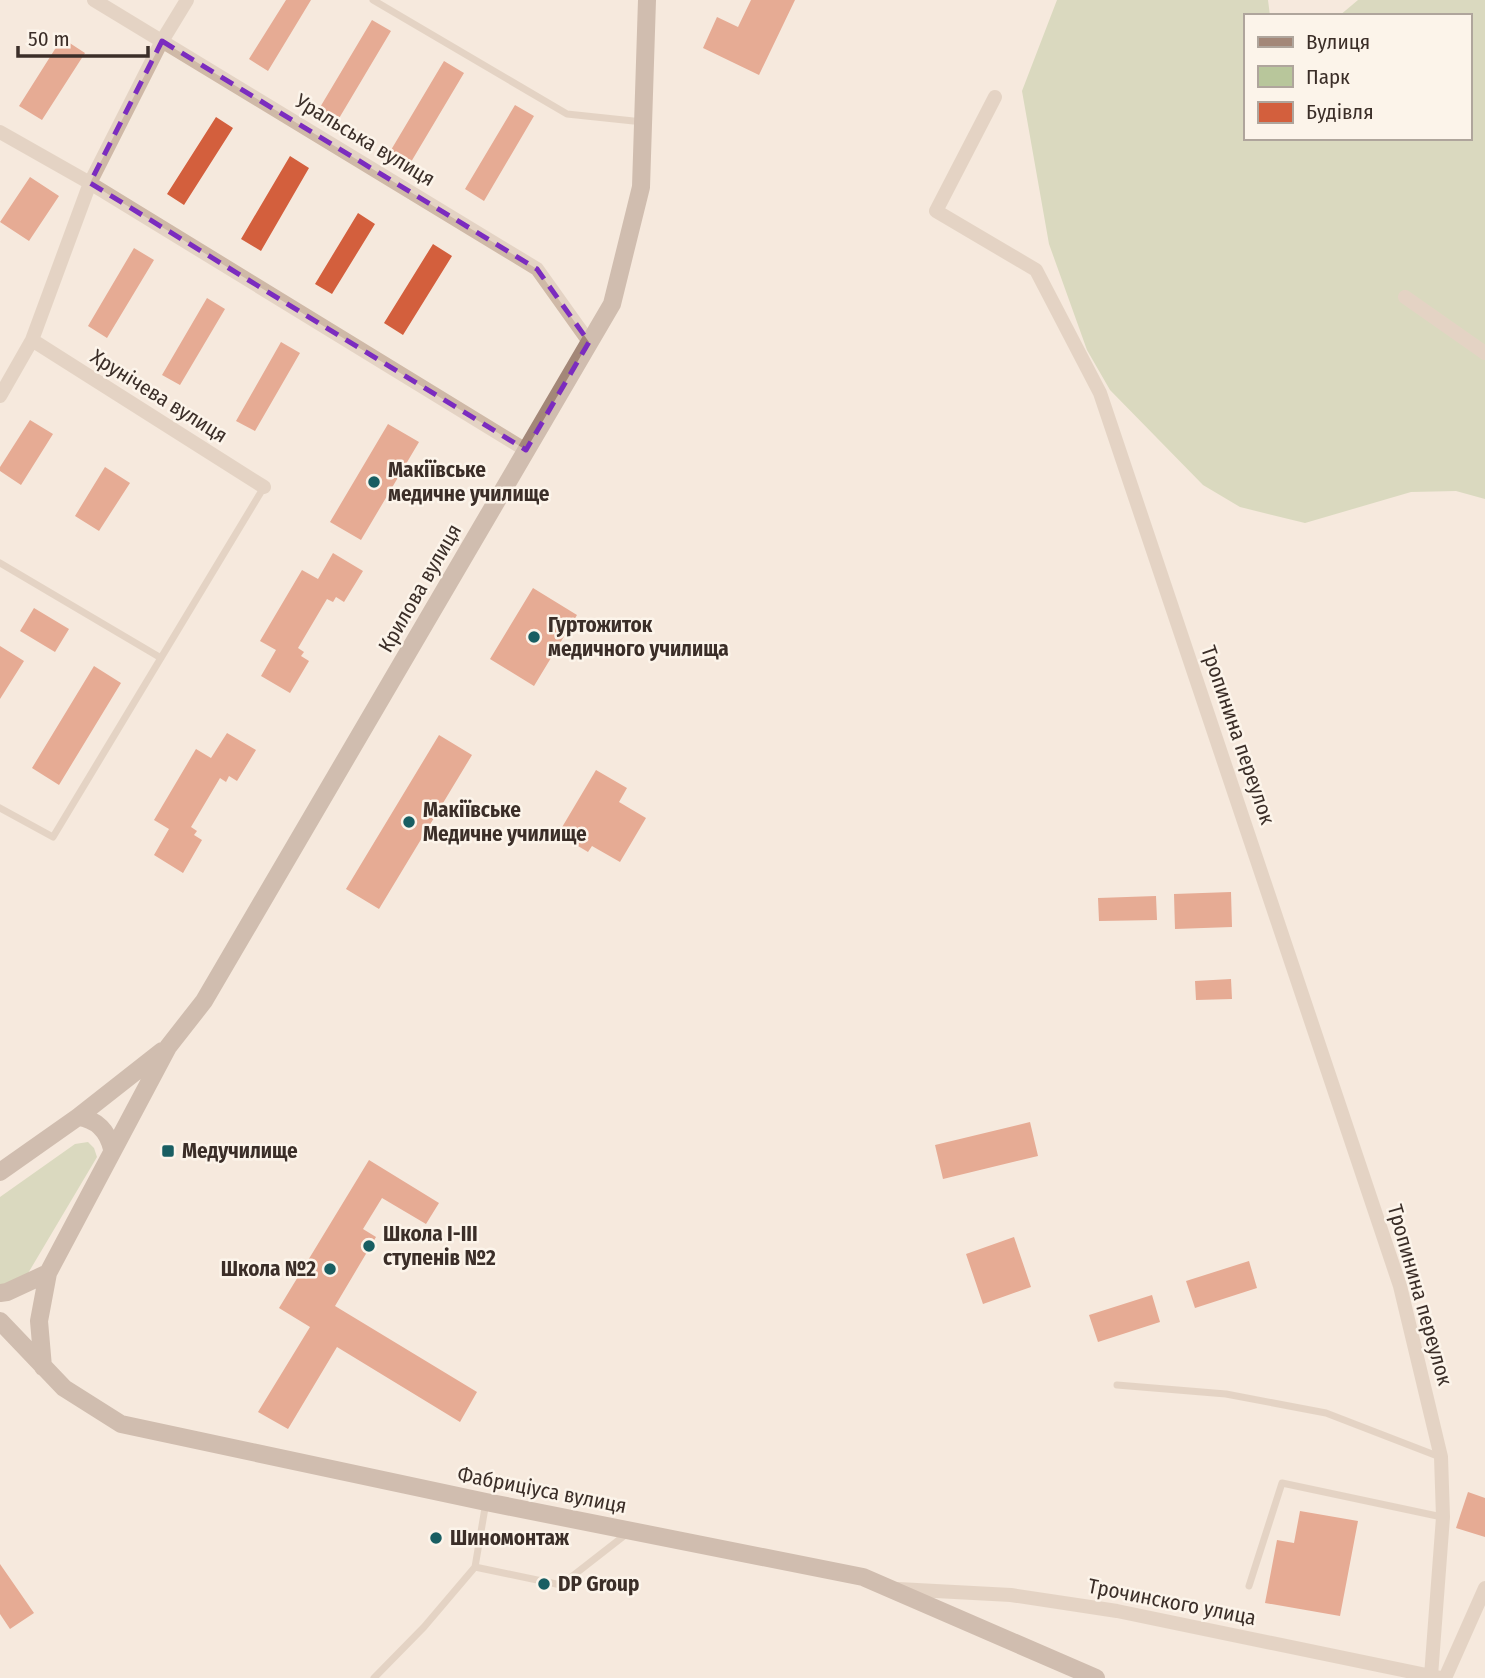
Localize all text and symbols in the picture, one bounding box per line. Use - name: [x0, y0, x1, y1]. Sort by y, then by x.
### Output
- scale bar: [18, 14, 147, 58]
- legend: [1244, 14, 1471, 140]
- text: 50 m: [28, 26, 70, 52]
- text: Вулиця: [1306, 29, 1370, 55]
- text: Парк: [1306, 64, 1350, 90]
- street label: Уральська вулиця: [290, 88, 440, 192]
- text: Будівля: [1306, 99, 1374, 125]
- street label: Хрунічева вулиця: [86, 344, 232, 448]
- place label: Макіївське медичне училище: [388, 457, 550, 507]
- marker: Макіївське медичне училище: [366, 474, 382, 490]
- street label: Крилова вулиця: [373, 519, 467, 657]
- place label: Гуртожиток медичного училища: [548, 612, 729, 662]
- marker: Гуртожиток медичного училища: [526, 629, 542, 645]
- street label: Тропинина переулок: [1195, 642, 1281, 828]
- place label: Макіївське Медичне училище: [423, 797, 587, 847]
- marker: Макіївське Медичне училище: [401, 814, 417, 830]
- place label: Медучилище: [182, 1138, 298, 1164]
- marker: Медучилище: [160, 1143, 176, 1159]
- street label: Тропинина переулок: [1382, 1202, 1458, 1389]
- place label: Школа I-III ступенів №2: [383, 1221, 496, 1271]
- marker: Школа I-III ступенів №2: [361, 1238, 377, 1254]
- place label: Школа №2: [221, 1256, 316, 1282]
- marker: Школа №2: [322, 1261, 338, 1277]
- street label: Фабриціуса вулиця: [455, 1461, 629, 1519]
- place label: Шиномонтаж: [450, 1525, 570, 1551]
- marker: Шиномонтаж: [428, 1530, 444, 1546]
- place label: DP Group: [558, 1571, 639, 1597]
- street label: Трочинского улица: [1086, 1573, 1258, 1631]
- marker: DP Group: [536, 1576, 552, 1592]

